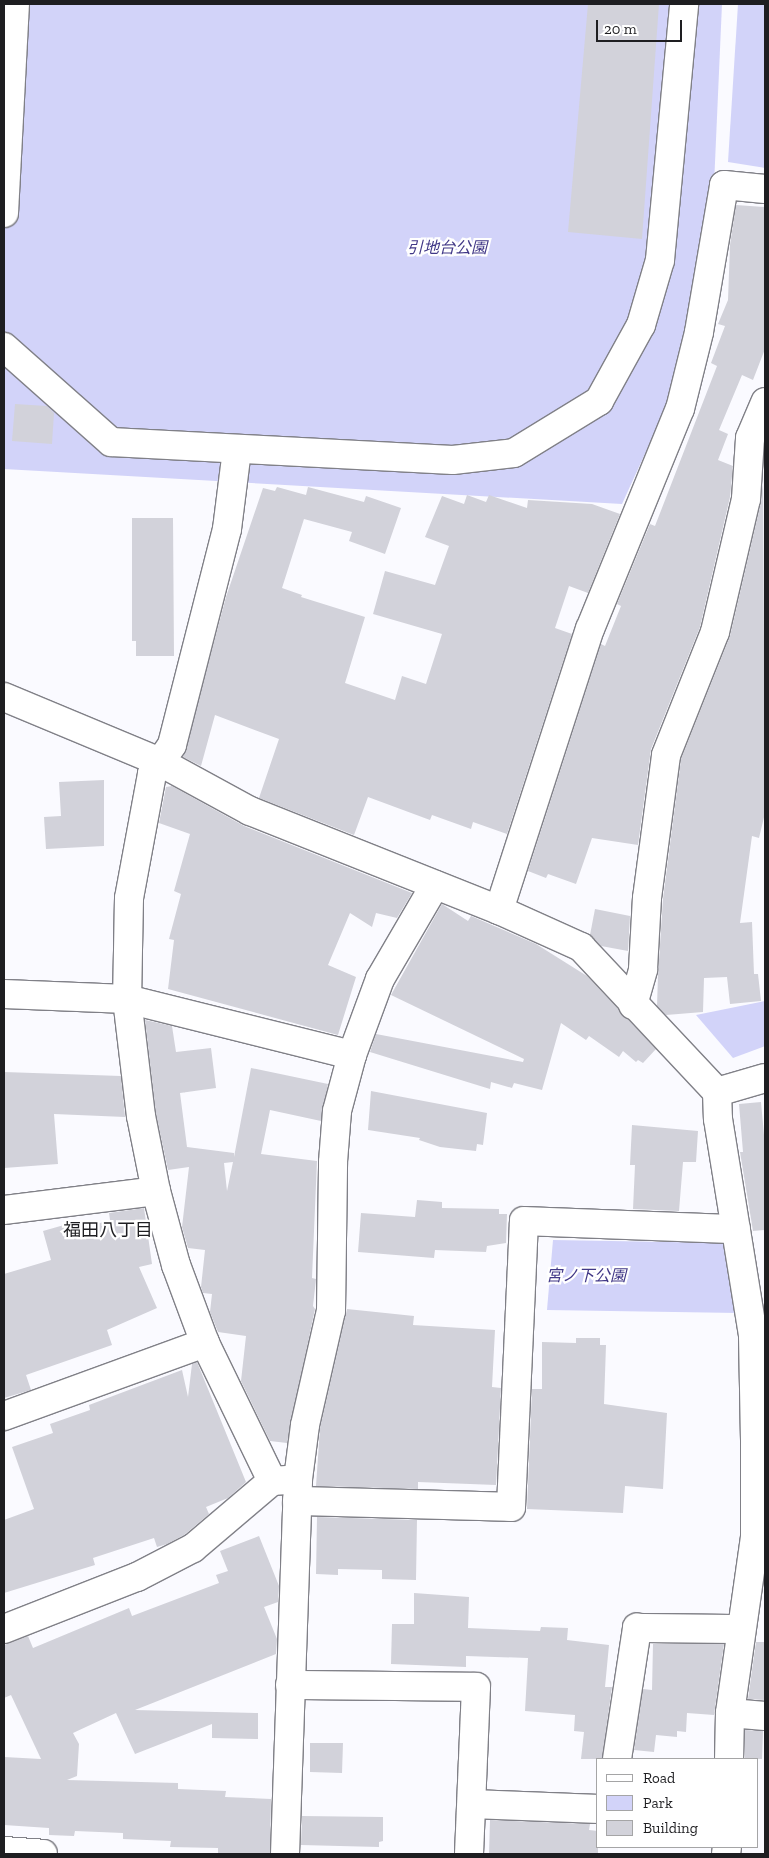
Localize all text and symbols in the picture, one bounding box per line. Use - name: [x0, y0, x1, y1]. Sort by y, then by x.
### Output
- scale bar: [599, 10, 685, 42]
- text: 20 m: [604, 20, 637, 38]
- park label: 引地台公園: [407, 238, 487, 258]
- district label: 福田八丁目: [63, 1219, 153, 1241]
- park label: 宮ノ下公園: [546, 1266, 626, 1286]
- legend: [596, 1758, 759, 1848]
- text: Road: [643, 1769, 675, 1787]
- text: Park: [643, 1794, 673, 1812]
- text: Building: [643, 1819, 698, 1837]

